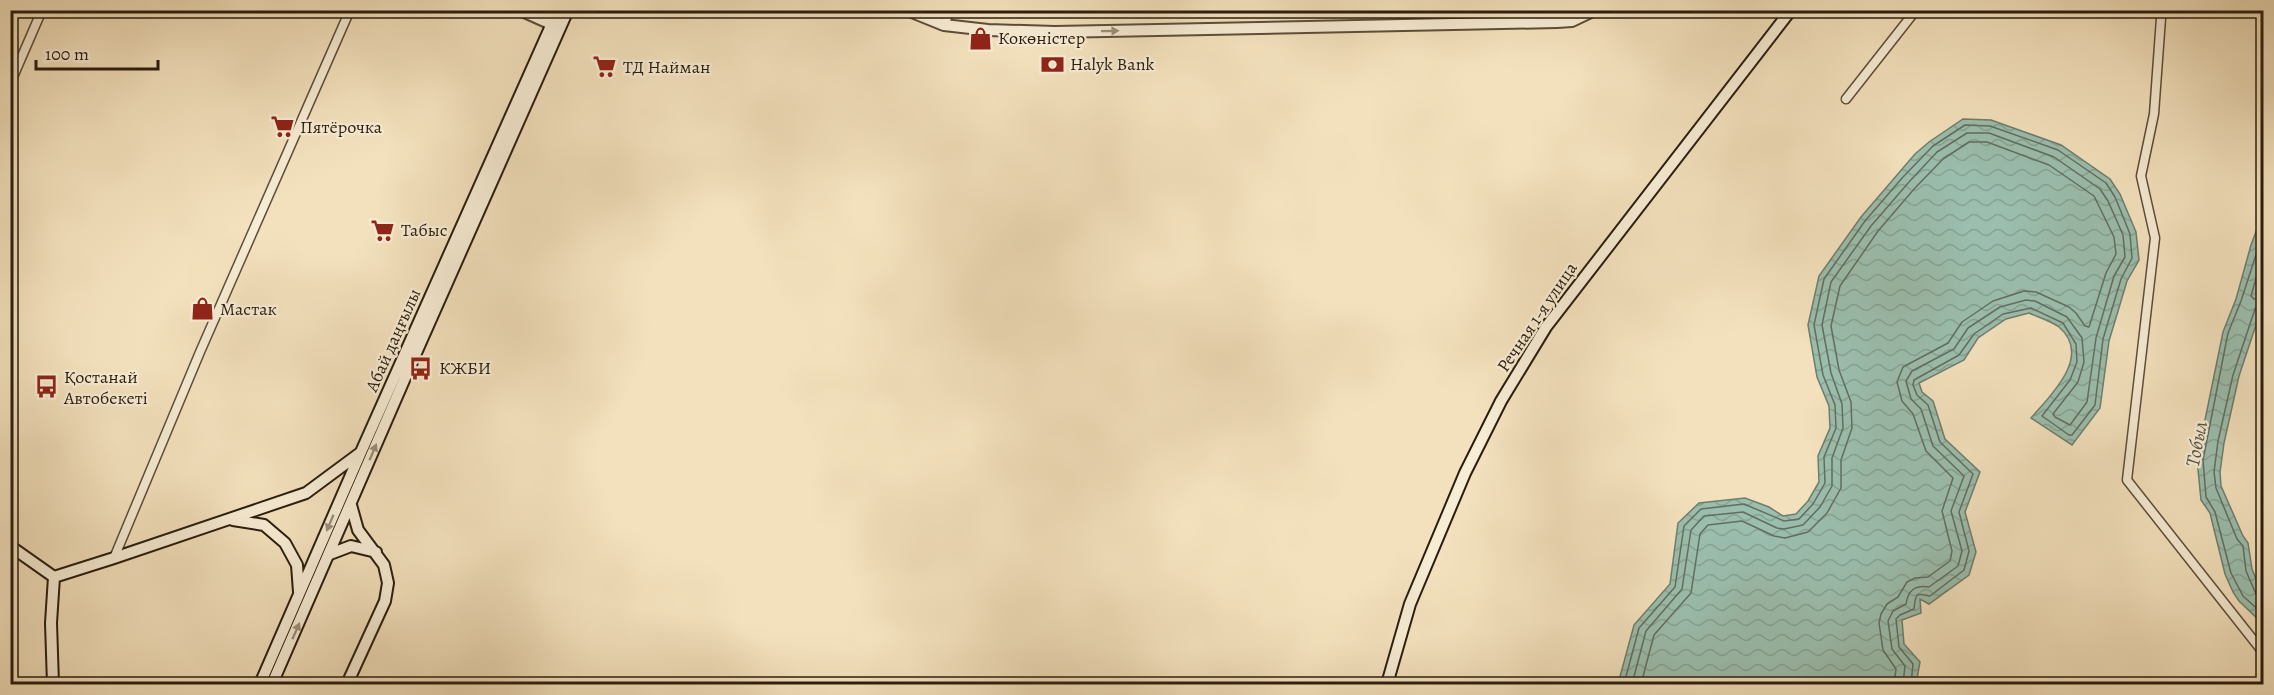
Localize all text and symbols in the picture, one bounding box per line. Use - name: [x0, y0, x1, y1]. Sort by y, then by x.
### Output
- shop icon: Кокөністер: [967, 25, 993, 51]
- place label: Кокөністер: [998, 26, 1085, 50]
- one-way arrow: [1100, 27, 1119, 36]
- scale bar: [36, 33, 158, 71]
- text: 100 m: [45, 42, 89, 66]
- bank icon: Halyk Bank: [1039, 51, 1065, 77]
- place label: Halyk Bank: [1070, 52, 1155, 76]
- supermarket icon: ТД Найман: [592, 54, 618, 80]
- place label: ТД Найман: [623, 55, 710, 79]
- supermarket icon: Пятёрочка: [269, 114, 295, 140]
- place label: Пятёрочка: [300, 115, 383, 139]
- supermarket icon: Табыс: [370, 217, 396, 243]
- place label: Табыс: [401, 218, 448, 242]
- street label: Речная 1-я улица: [1491, 257, 1583, 377]
- street label: Абай даңғылы: [359, 285, 426, 396]
- shop icon: Мастак: [189, 296, 215, 322]
- place label: Мастак: [220, 297, 277, 321]
- bus stop icon: КЖБИ: [408, 355, 434, 381]
- place label: КЖБИ: [439, 356, 491, 380]
- place label: Қостанай Автобекеті: [63, 365, 148, 410]
- bus stop icon: Қостанай Автобекеті: [33, 374, 59, 400]
- water label: Тобыл: [2179, 419, 2214, 469]
- one-way arrow: [369, 443, 379, 461]
- one-way arrow: [325, 514, 334, 532]
- one-way arrow: [292, 622, 301, 640]

